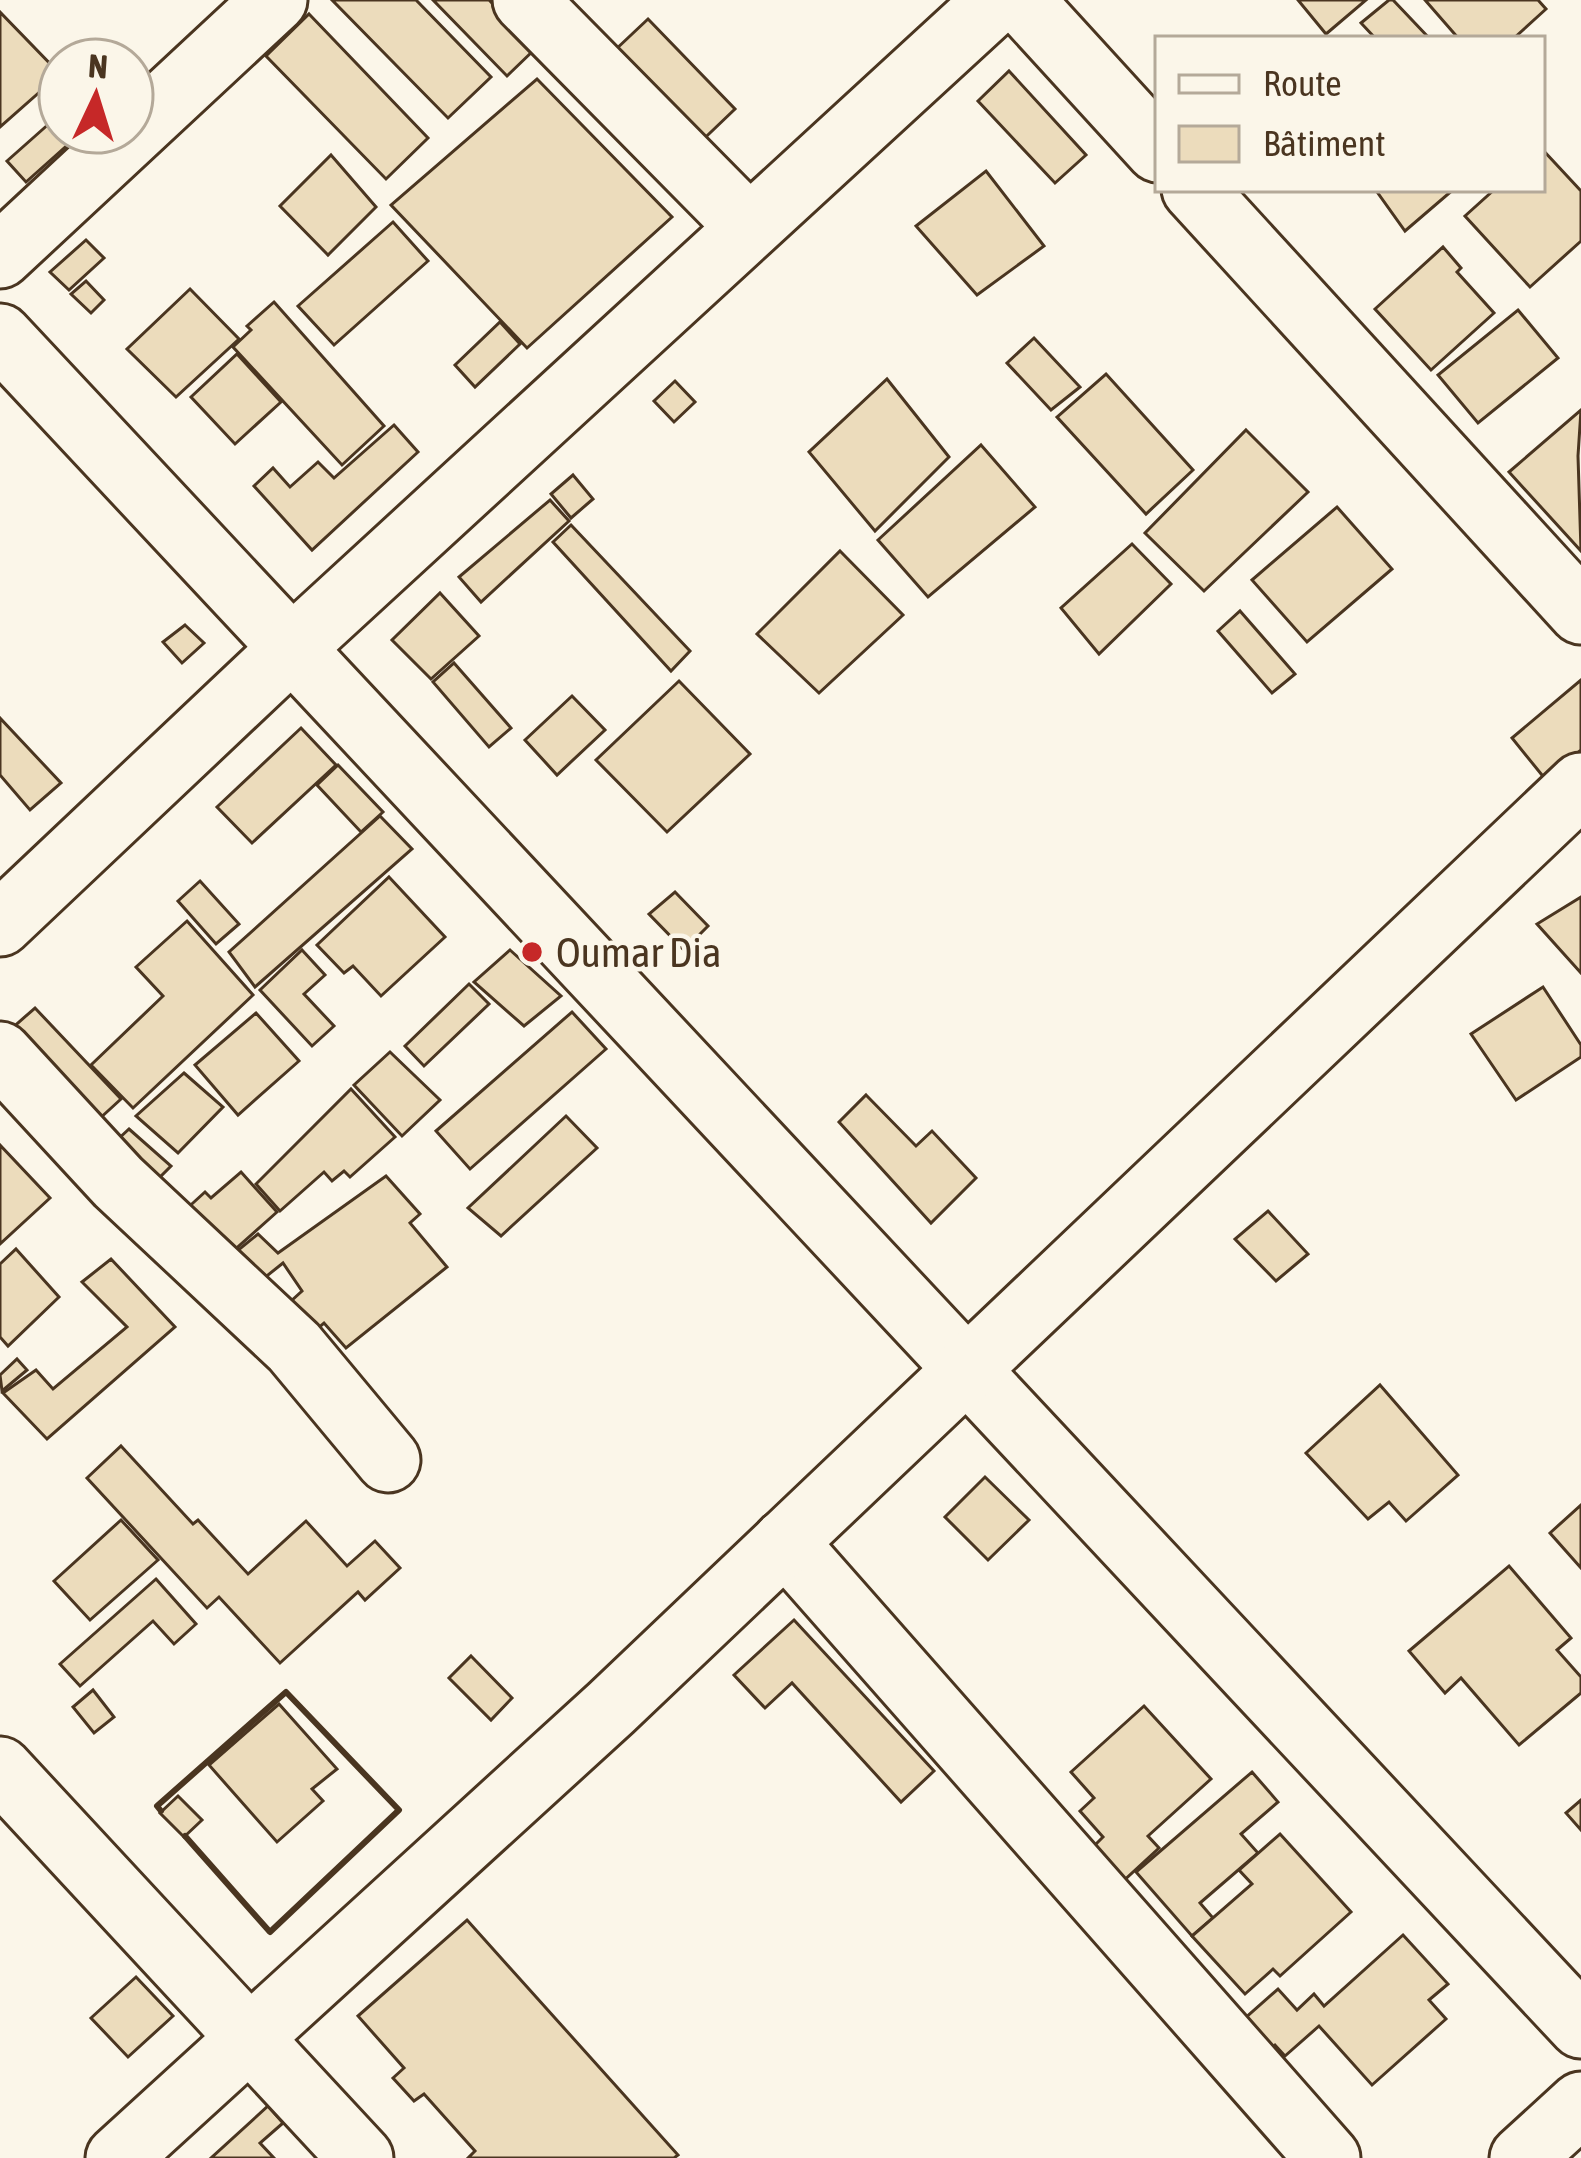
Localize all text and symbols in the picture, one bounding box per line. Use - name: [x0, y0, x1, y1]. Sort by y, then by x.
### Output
- north arrow: [36, 36, 156, 156]
- legend: [1155, 36, 1545, 192]
- text: N: [87, 46, 109, 86]
- text: Route: [1263, 62, 1342, 104]
- text: Bâtiment: [1263, 122, 1386, 164]
- place label: Oumar Dia: [556, 928, 721, 976]
- marker: Oumar Dia: [519, 939, 545, 965]

